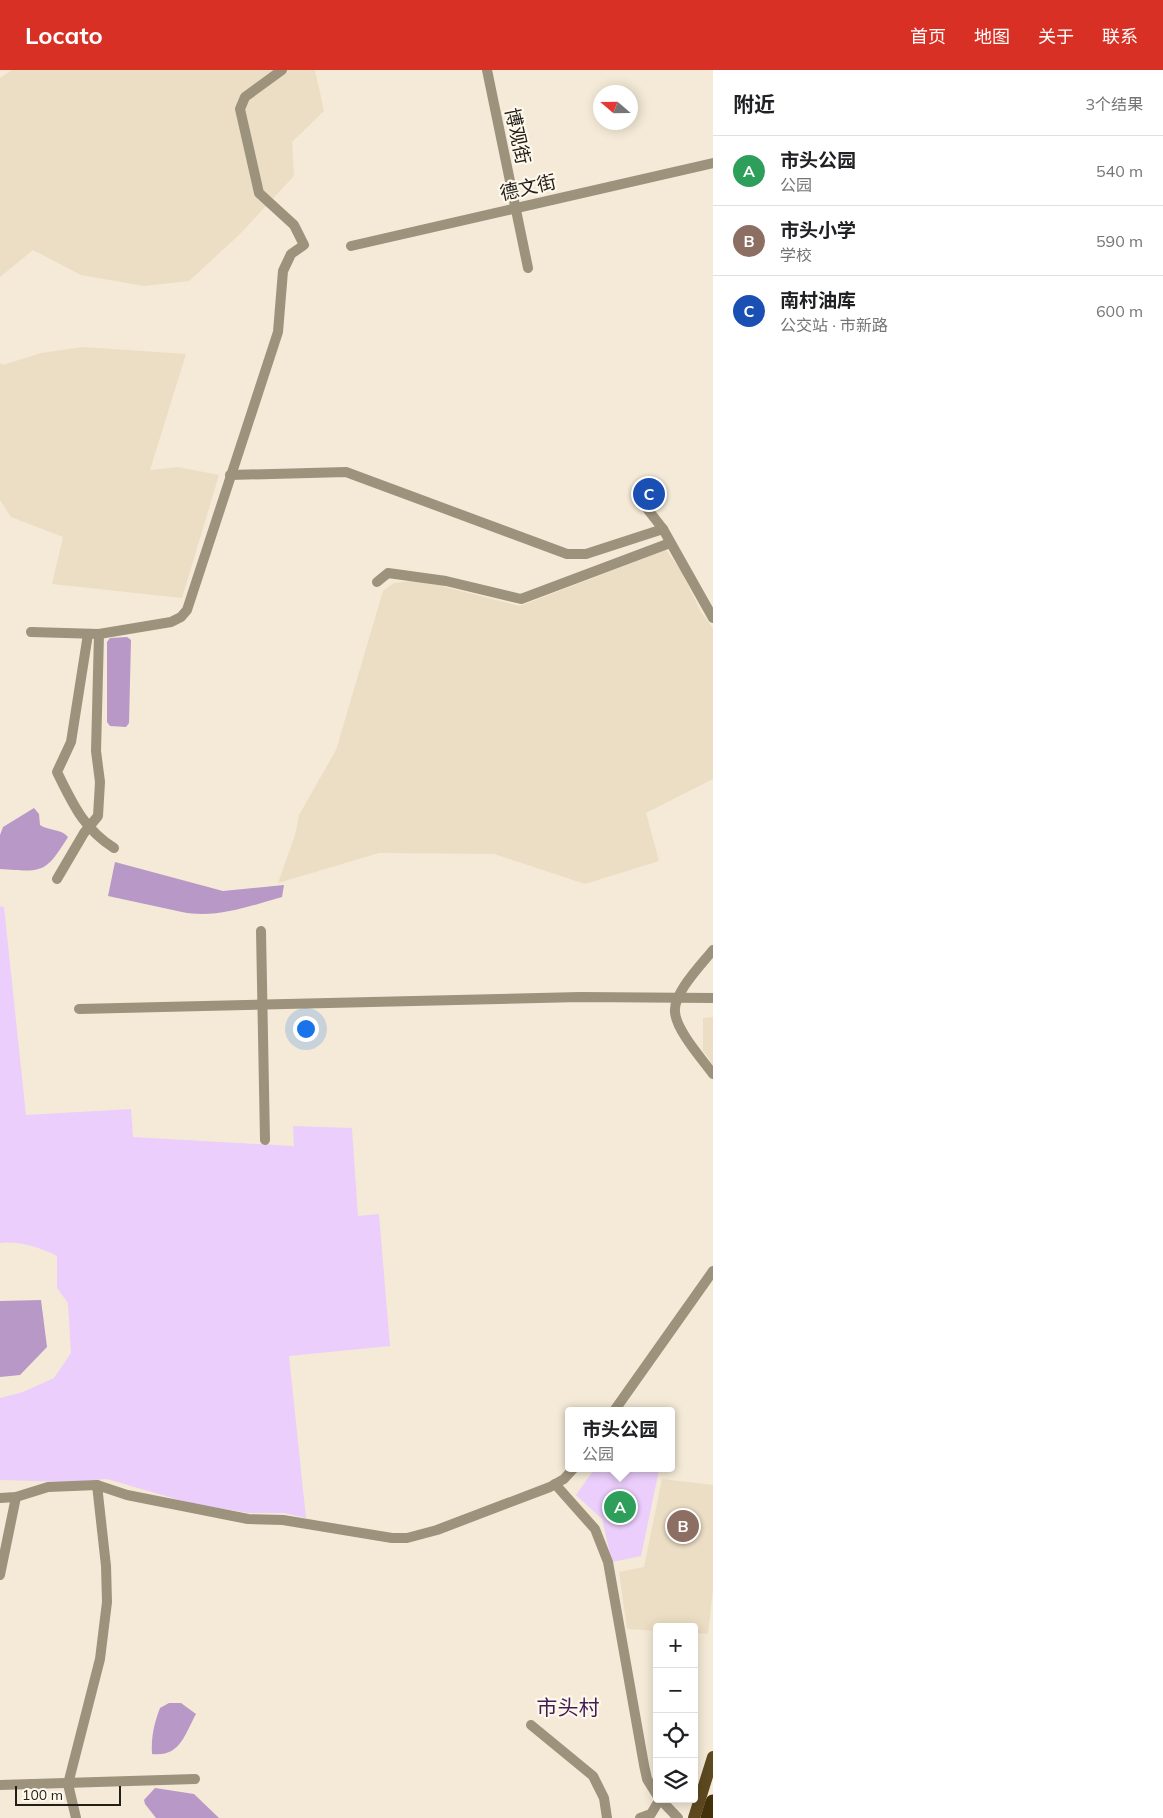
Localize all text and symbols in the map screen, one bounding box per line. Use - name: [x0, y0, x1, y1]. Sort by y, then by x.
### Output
- text: Locato: [25, 20, 103, 50]
- text: 首页: [910, 25, 946, 48]
- text: 地图: [974, 25, 1010, 48]
- text: 关于: [1038, 25, 1074, 48]
- text: 联系: [1102, 25, 1138, 48]
- north arrow: [593, 85, 638, 130]
- text: 附近: [733, 91, 775, 117]
- text: 3个结果: [1085, 94, 1143, 114]
- street label: 博观街: [500, 106, 536, 166]
- text: 市头公园: [780, 148, 856, 172]
- text: A: [743, 161, 755, 181]
- text: 540 m: [1096, 161, 1143, 181]
- street label: 德文街: [498, 169, 558, 205]
- text: 公园: [780, 175, 812, 195]
- text: 市头小学: [780, 218, 856, 242]
- text: B: [743, 231, 755, 251]
- text: 590 m: [1096, 231, 1143, 251]
- text: 学校: [780, 245, 812, 265]
- text: 南村油库: [780, 288, 856, 312]
- text: C: [744, 301, 754, 321]
- text: 600 m: [1096, 301, 1143, 321]
- text: 公交站 · 市新路: [780, 315, 888, 335]
- pin: C: [633, 475, 665, 513]
- your location: [293, 1016, 319, 1042]
- popup: [565, 1407, 675, 1472]
- text: 市头公园: [582, 1417, 658, 1441]
- text: 公园: [582, 1444, 614, 1464]
- pin: A: [604, 1488, 636, 1526]
- pin: B: [667, 1507, 699, 1545]
- map controls: [653, 1623, 698, 1803]
- button: +: [653, 1623, 698, 1668]
- button: −: [653, 1668, 698, 1713]
- district label: 市头村: [537, 1694, 600, 1720]
- button: locate: [653, 1713, 698, 1758]
- button: layers: [653, 1758, 698, 1803]
- scale bar: [15, 1783, 121, 1806]
- text: 100 m: [22, 1786, 63, 1804]

